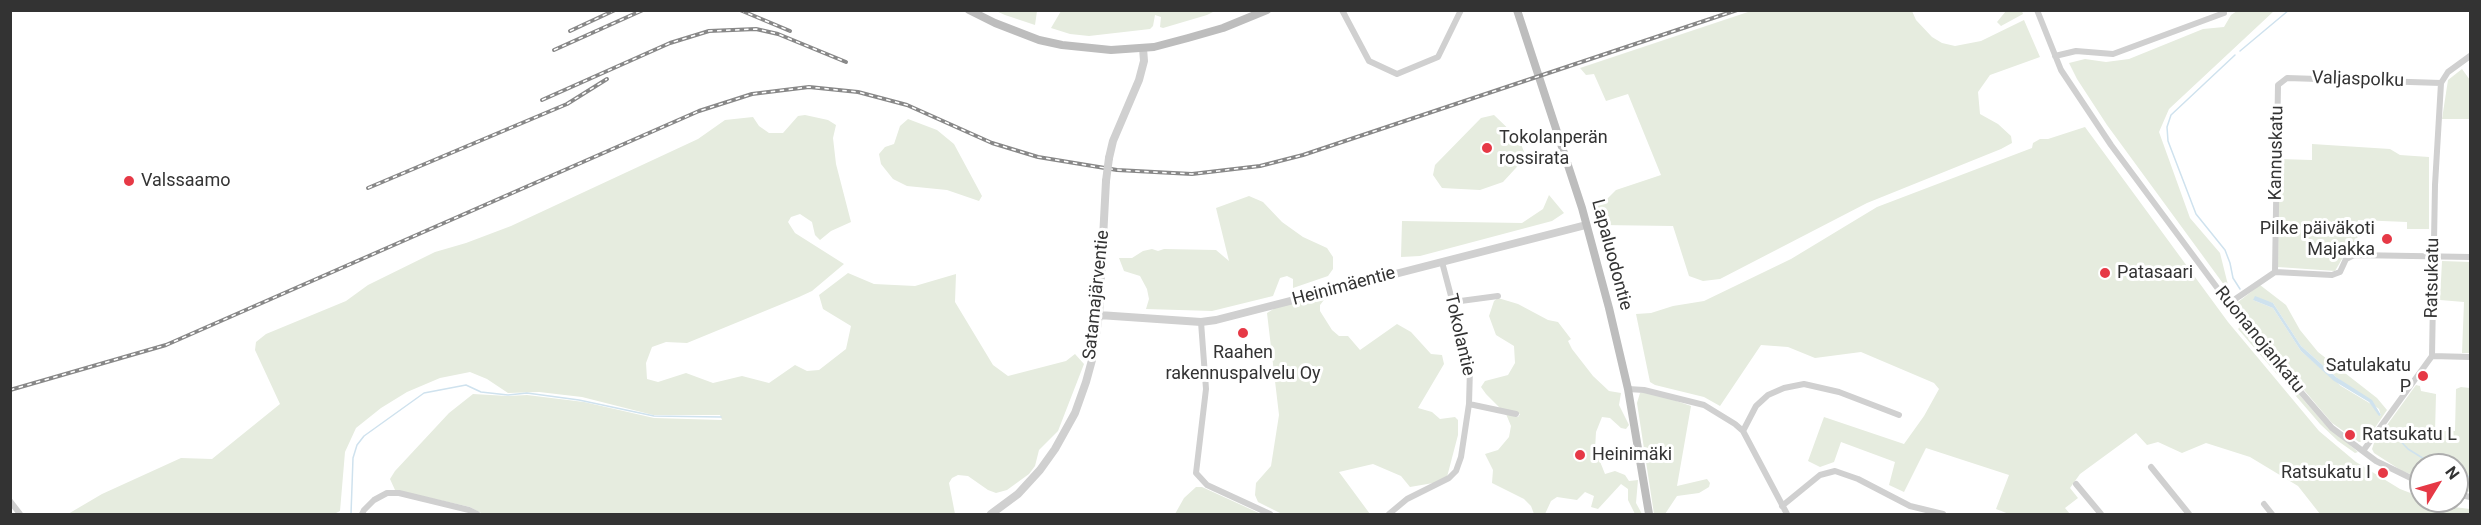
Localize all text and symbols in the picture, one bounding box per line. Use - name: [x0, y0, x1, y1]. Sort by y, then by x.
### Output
- street label: Valjaspolku: [2311, 68, 2405, 92]
- street label: Kannuskatu: [2265, 105, 2289, 201]
- place label: Tokolanperän rossirata: [1499, 127, 1608, 170]
- marker: Tokolanperän rossirata: [1480, 141, 1494, 155]
- place label: Valssaamo: [141, 170, 230, 192]
- marker: Valssaamo: [122, 174, 136, 188]
- street label: Lapaluodontie: [1586, 197, 1636, 313]
- place label: Pilke päiväkoti Majakka: [2260, 218, 2375, 260]
- street label: Satamajärventie: [1079, 229, 1115, 361]
- marker: Pilke päiväkoti Majakka: [2380, 232, 2394, 246]
- street label: Ratsukatu: [2421, 237, 2445, 319]
- place label: Patasaari: [2117, 262, 2193, 284]
- street label: Heinimäentie: [1290, 263, 1398, 311]
- marker: Patasaari: [2098, 266, 2112, 280]
- street label: Ruonanojankatu: [2210, 283, 2308, 397]
- street label: Tokolantie: [1439, 292, 1479, 378]
- marker: Raahen rakennuspalvelu Oy: [1236, 326, 1250, 340]
- place label: Raahen rakennuspalvelu Oy: [1165, 342, 1321, 385]
- place label: Satulakatu P: [2326, 355, 2411, 398]
- marker: Satulakatu P: [2416, 369, 2430, 383]
- place label: Ratsukatu L: [2362, 424, 2457, 446]
- marker: Ratsukatu L: [2343, 428, 2357, 442]
- place label: Heinimäki: [1592, 444, 1672, 466]
- marker: Heinimäki: [1573, 448, 1587, 462]
- north arrow: [2409, 453, 2469, 513]
- place label: Ratsukatu I: [2281, 462, 2371, 484]
- text: N: [2441, 463, 2463, 483]
- marker: Ratsukatu I: [2376, 466, 2390, 480]

